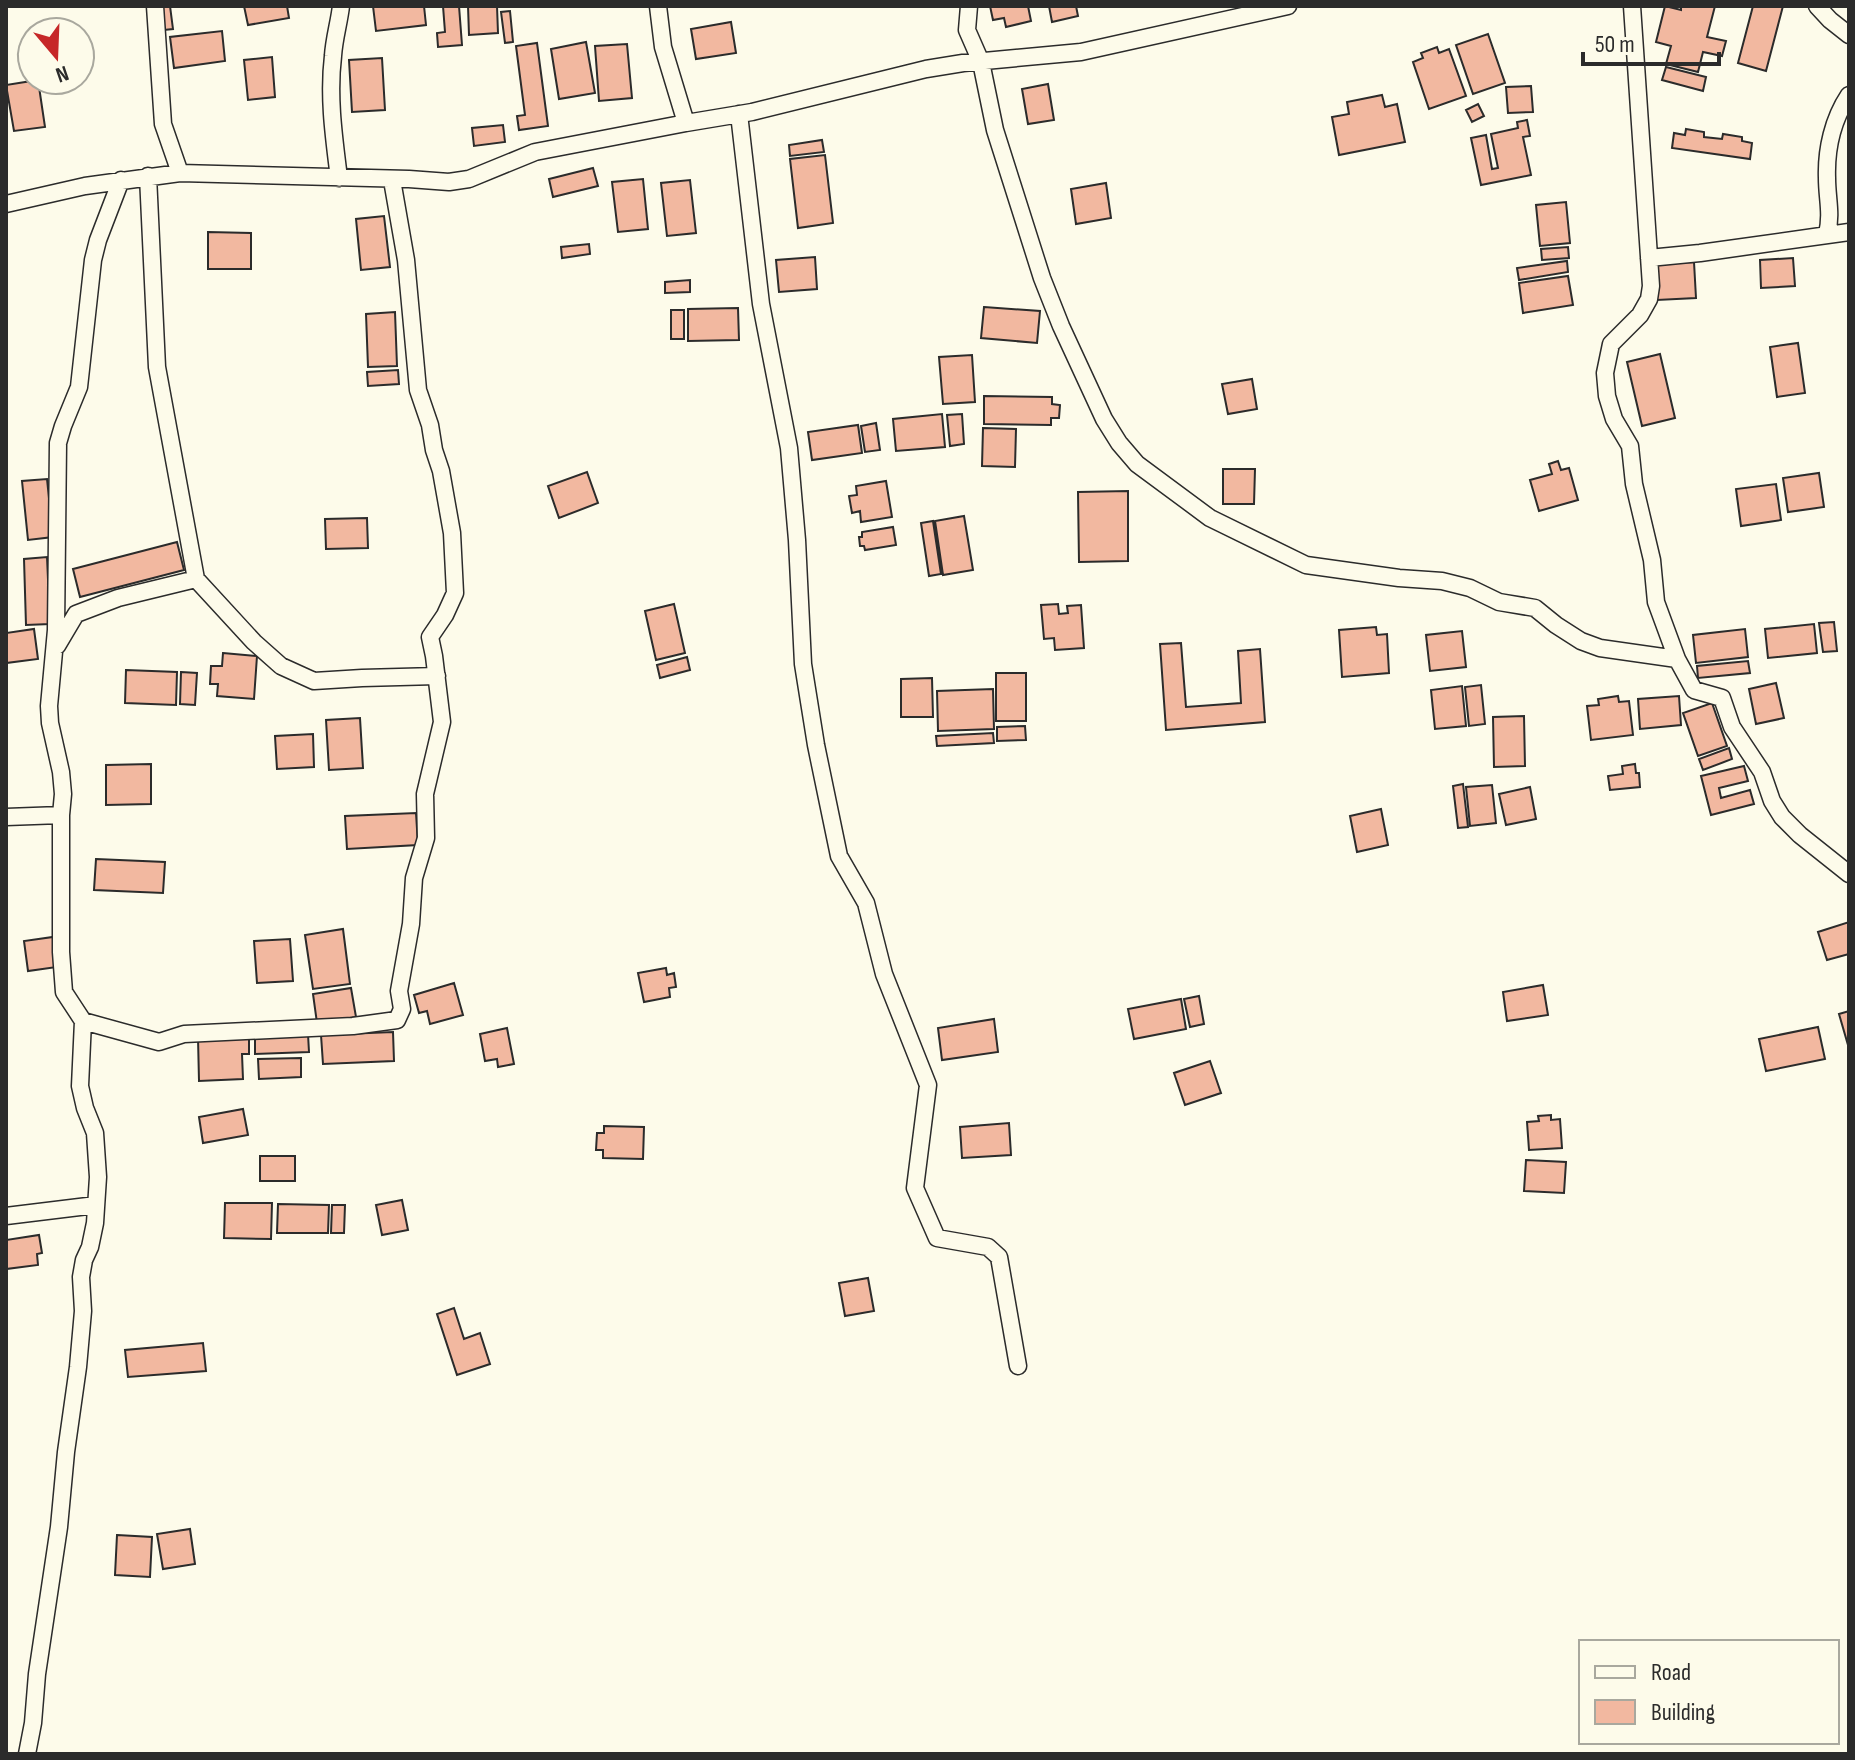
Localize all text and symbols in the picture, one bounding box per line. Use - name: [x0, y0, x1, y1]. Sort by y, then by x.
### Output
- north arrow: [16, 16, 96, 96]
- scale bar: [1583, 16, 1719, 66]
- text: 50 m: [1595, 30, 1635, 59]
- text: N: [52, 59, 72, 88]
- legend: [1579, 1640, 1839, 1744]
- text: Road: [1651, 1658, 1691, 1687]
- text: Building: [1651, 1698, 1715, 1727]

